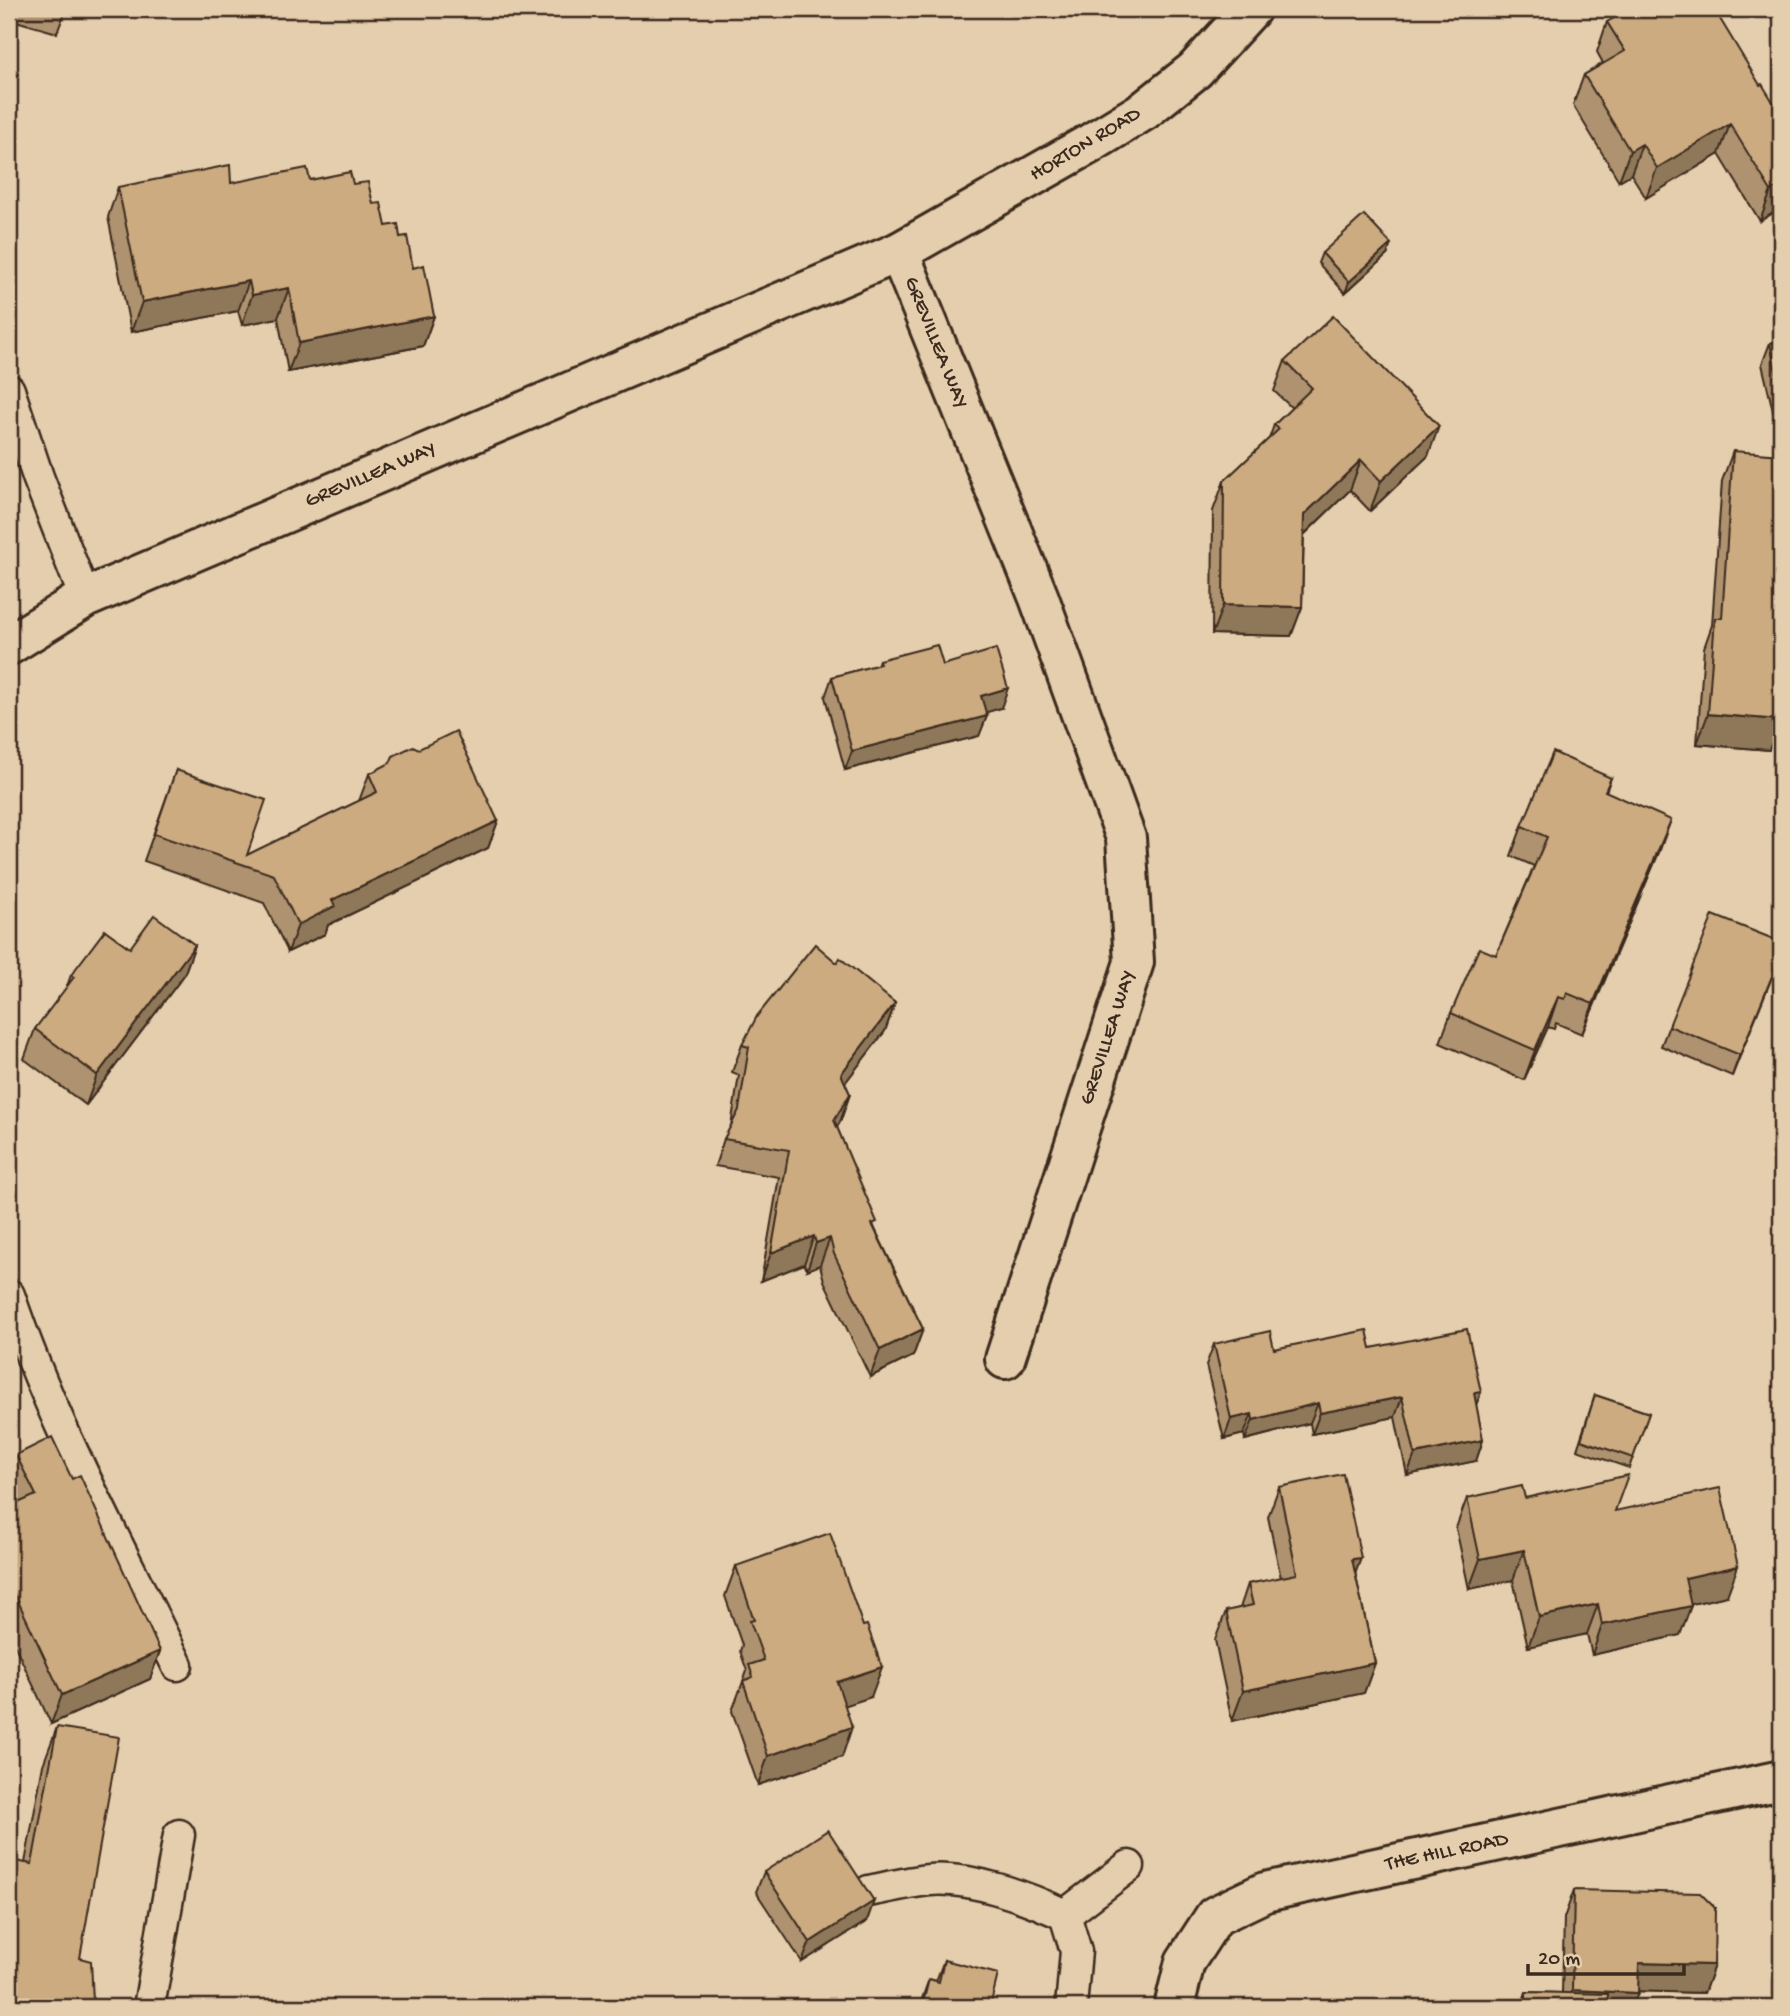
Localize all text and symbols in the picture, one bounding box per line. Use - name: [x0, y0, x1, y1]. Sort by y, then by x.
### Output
- street label: HORTON ROAD: [1026, 102, 1146, 188]
- street label: GREVILLEA WAY: [897, 273, 973, 413]
- street label: GREVILLEA WAY: [302, 437, 440, 515]
- street label: GREVILLEA WAY: [1075, 968, 1143, 1108]
- street label: THE HILL ROAD: [1382, 1828, 1511, 1878]
- scale bar: [1528, 1932, 1683, 1976]
- text: 20 m: [1538, 1948, 1580, 1973]

